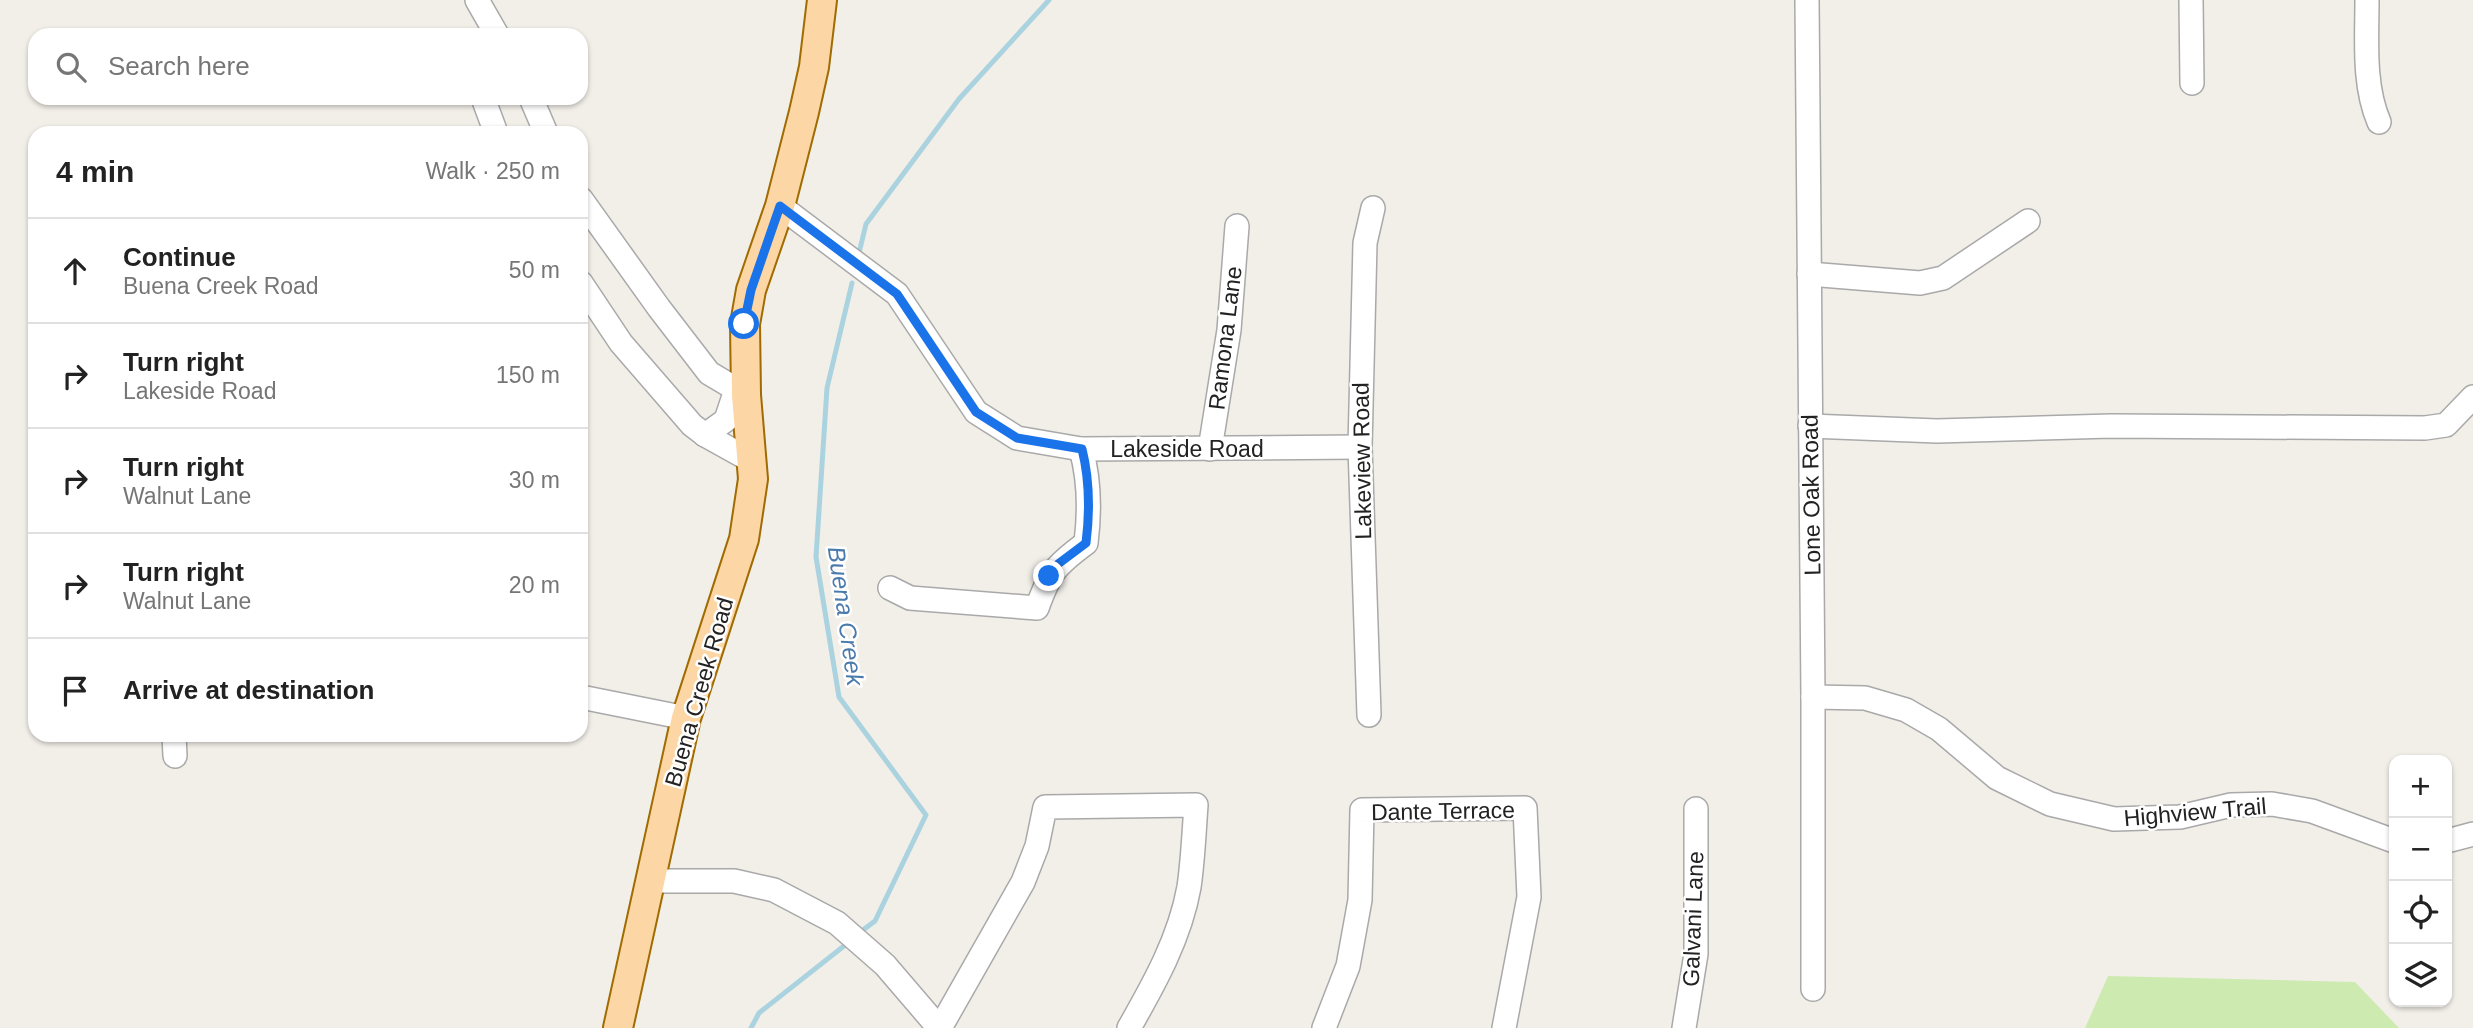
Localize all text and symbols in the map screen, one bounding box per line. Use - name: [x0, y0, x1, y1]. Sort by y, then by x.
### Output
- search box: [28, 28, 588, 105]
- icon: search: [52, 48, 90, 86]
- text: Search here: [108, 51, 250, 81]
- text: 4 min: [56, 155, 134, 188]
- text: Walk · 250 m: [425, 158, 560, 184]
- text: Continue: [123, 242, 236, 272]
- icon: ahead: [56, 252, 94, 290]
- text: 50 m: [509, 257, 560, 283]
- street label: Ramona Lane: [1203, 265, 1247, 411]
- text: Buena Creek Road: [123, 273, 319, 299]
- route start: [728, 308, 759, 339]
- text: Turn right: [123, 347, 244, 377]
- icon: right: [56, 357, 94, 395]
- text: 150 m: [496, 362, 560, 388]
- text: Lakeside Road: [123, 378, 276, 404]
- street label: Lakeview Road: [1348, 382, 1376, 540]
- street label: Lone Oak Road: [1797, 414, 1825, 576]
- street label: Lakeside Road: [1110, 436, 1264, 462]
- text: Turn right: [123, 452, 244, 482]
- icon: right: [56, 462, 94, 500]
- text: 30 m: [509, 467, 560, 493]
- text: Walnut Lane: [123, 483, 251, 509]
- water label: Buena Creek: [823, 545, 869, 689]
- text: Turn right: [123, 557, 244, 587]
- route end: [1033, 560, 1064, 591]
- icon: right: [56, 567, 94, 605]
- text: 20 m: [509, 572, 560, 598]
- text: Walnut Lane: [123, 588, 251, 614]
- street label: Buena Creek Road: [660, 594, 738, 790]
- icon: arrive: [56, 672, 94, 710]
- text: Arrive at destination: [123, 675, 374, 705]
- map controls: [2389, 755, 2452, 1007]
- button: +: [2389, 755, 2452, 818]
- street label: Highview Trail: [2123, 793, 2267, 831]
- street label: Dante Terrace: [1371, 797, 1515, 825]
- button: −: [2389, 818, 2452, 881]
- street label: Galvani Lane: [1678, 851, 1708, 987]
- button: locate: [2389, 881, 2452, 944]
- button: layers: [2389, 944, 2452, 1007]

